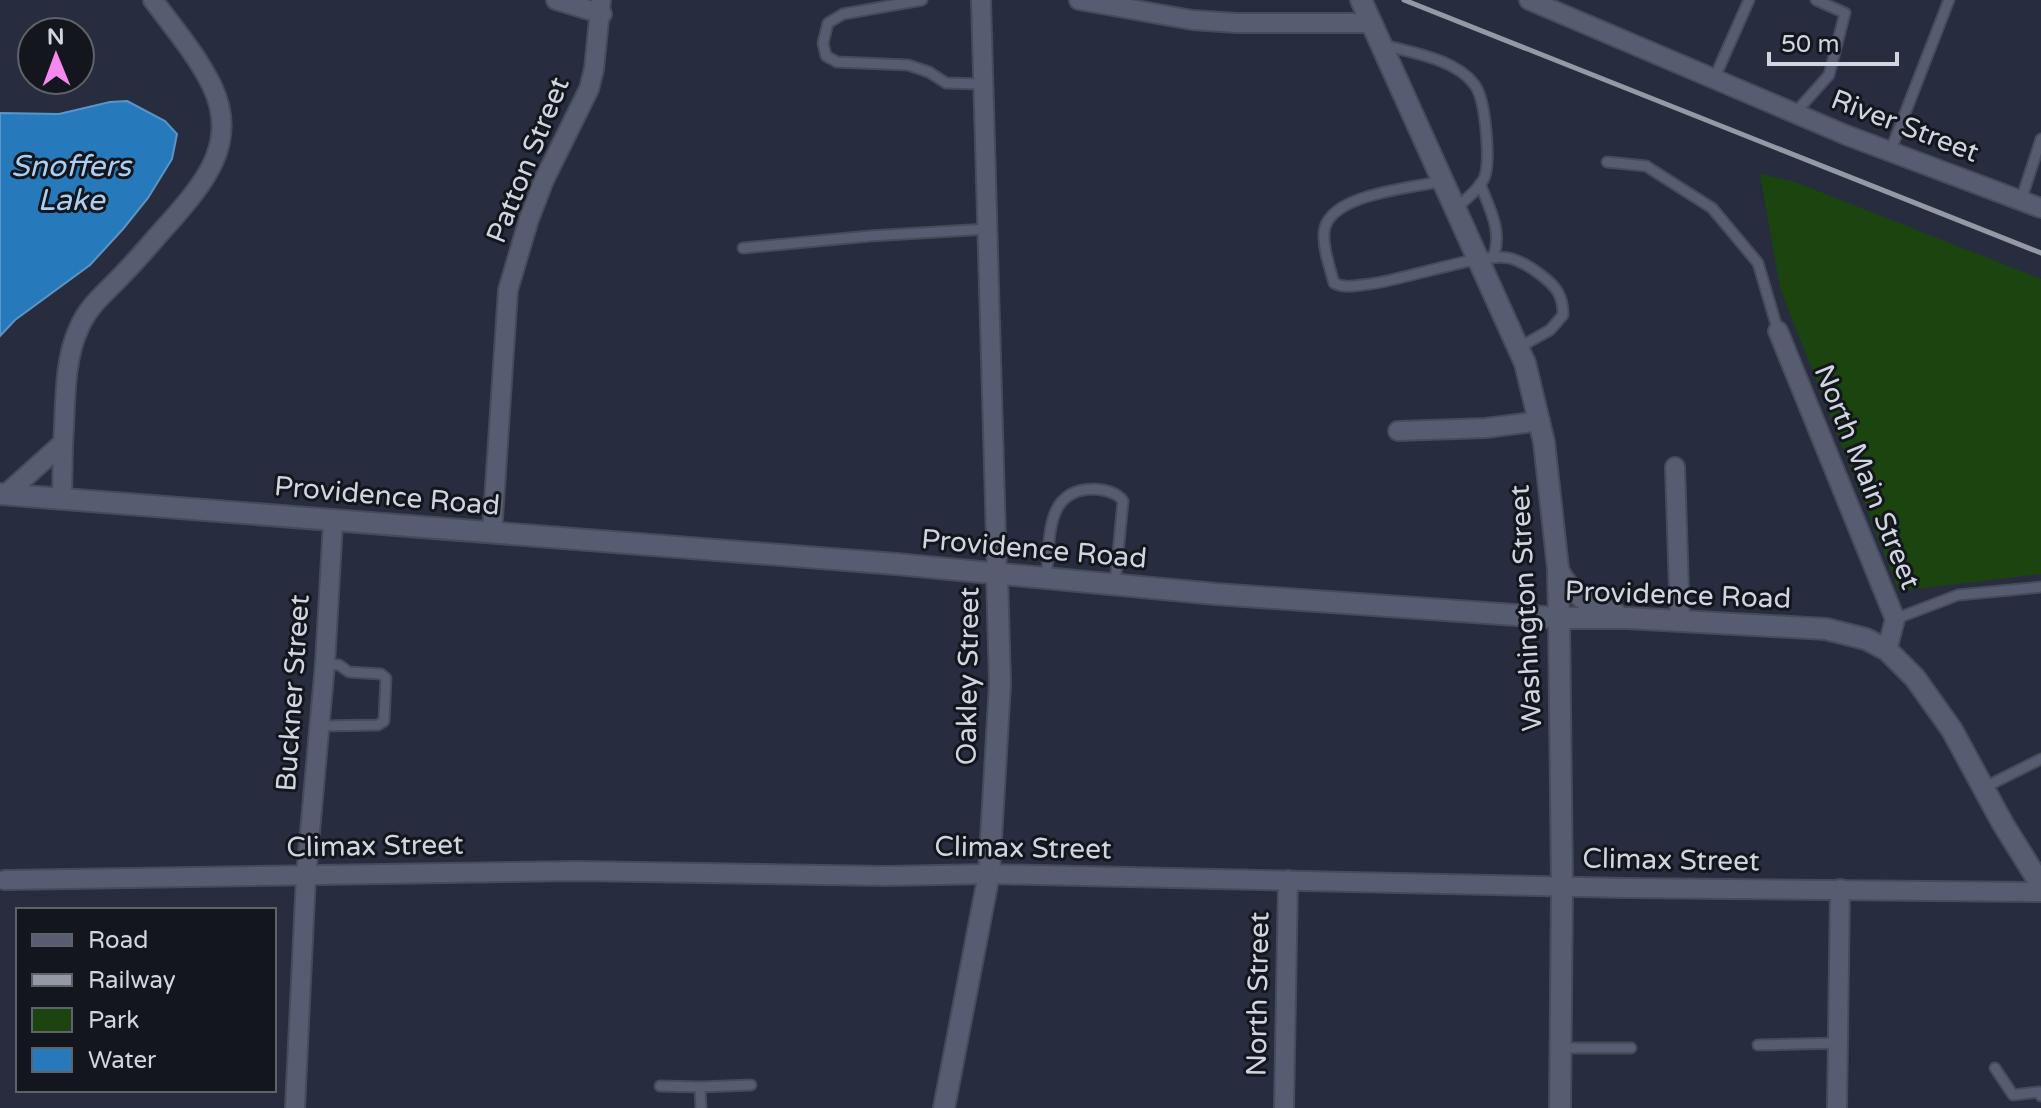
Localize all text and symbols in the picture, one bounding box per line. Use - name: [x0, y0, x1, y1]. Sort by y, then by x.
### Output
- north arrow: [16, 16, 96, 96]
- scale bar: [1769, 16, 1897, 66]
- text: N: [47, 24, 65, 50]
- text: 50 m: [1781, 30, 1839, 59]
- street label: Patton Street: [479, 72, 577, 248]
- street label: River Street: [1826, 82, 1984, 170]
- water label: Snoffers Lake: [11, 148, 134, 219]
- street label: North Main Street: [1806, 360, 1928, 594]
- street label: Providence Road: [273, 469, 501, 523]
- street label: Washington Street: [1503, 483, 1549, 732]
- street label: Providence Road: [920, 522, 1148, 576]
- street label: Providence Road: [1564, 574, 1792, 616]
- street label: Oakley Street: [949, 586, 987, 766]
- street label: Buckner Street: [269, 593, 317, 793]
- street label: Climax Street: [286, 827, 464, 865]
- street label: Climax Street: [934, 829, 1112, 867]
- street label: Climax Street: [1582, 841, 1760, 879]
- legend: [16, 908, 276, 1092]
- street label: North Street: [1240, 911, 1276, 1077]
- text: Road: [88, 926, 148, 955]
- text: Railway: [88, 966, 176, 995]
- text: Park: [88, 1006, 139, 1035]
- text: Water: [88, 1046, 157, 1075]

